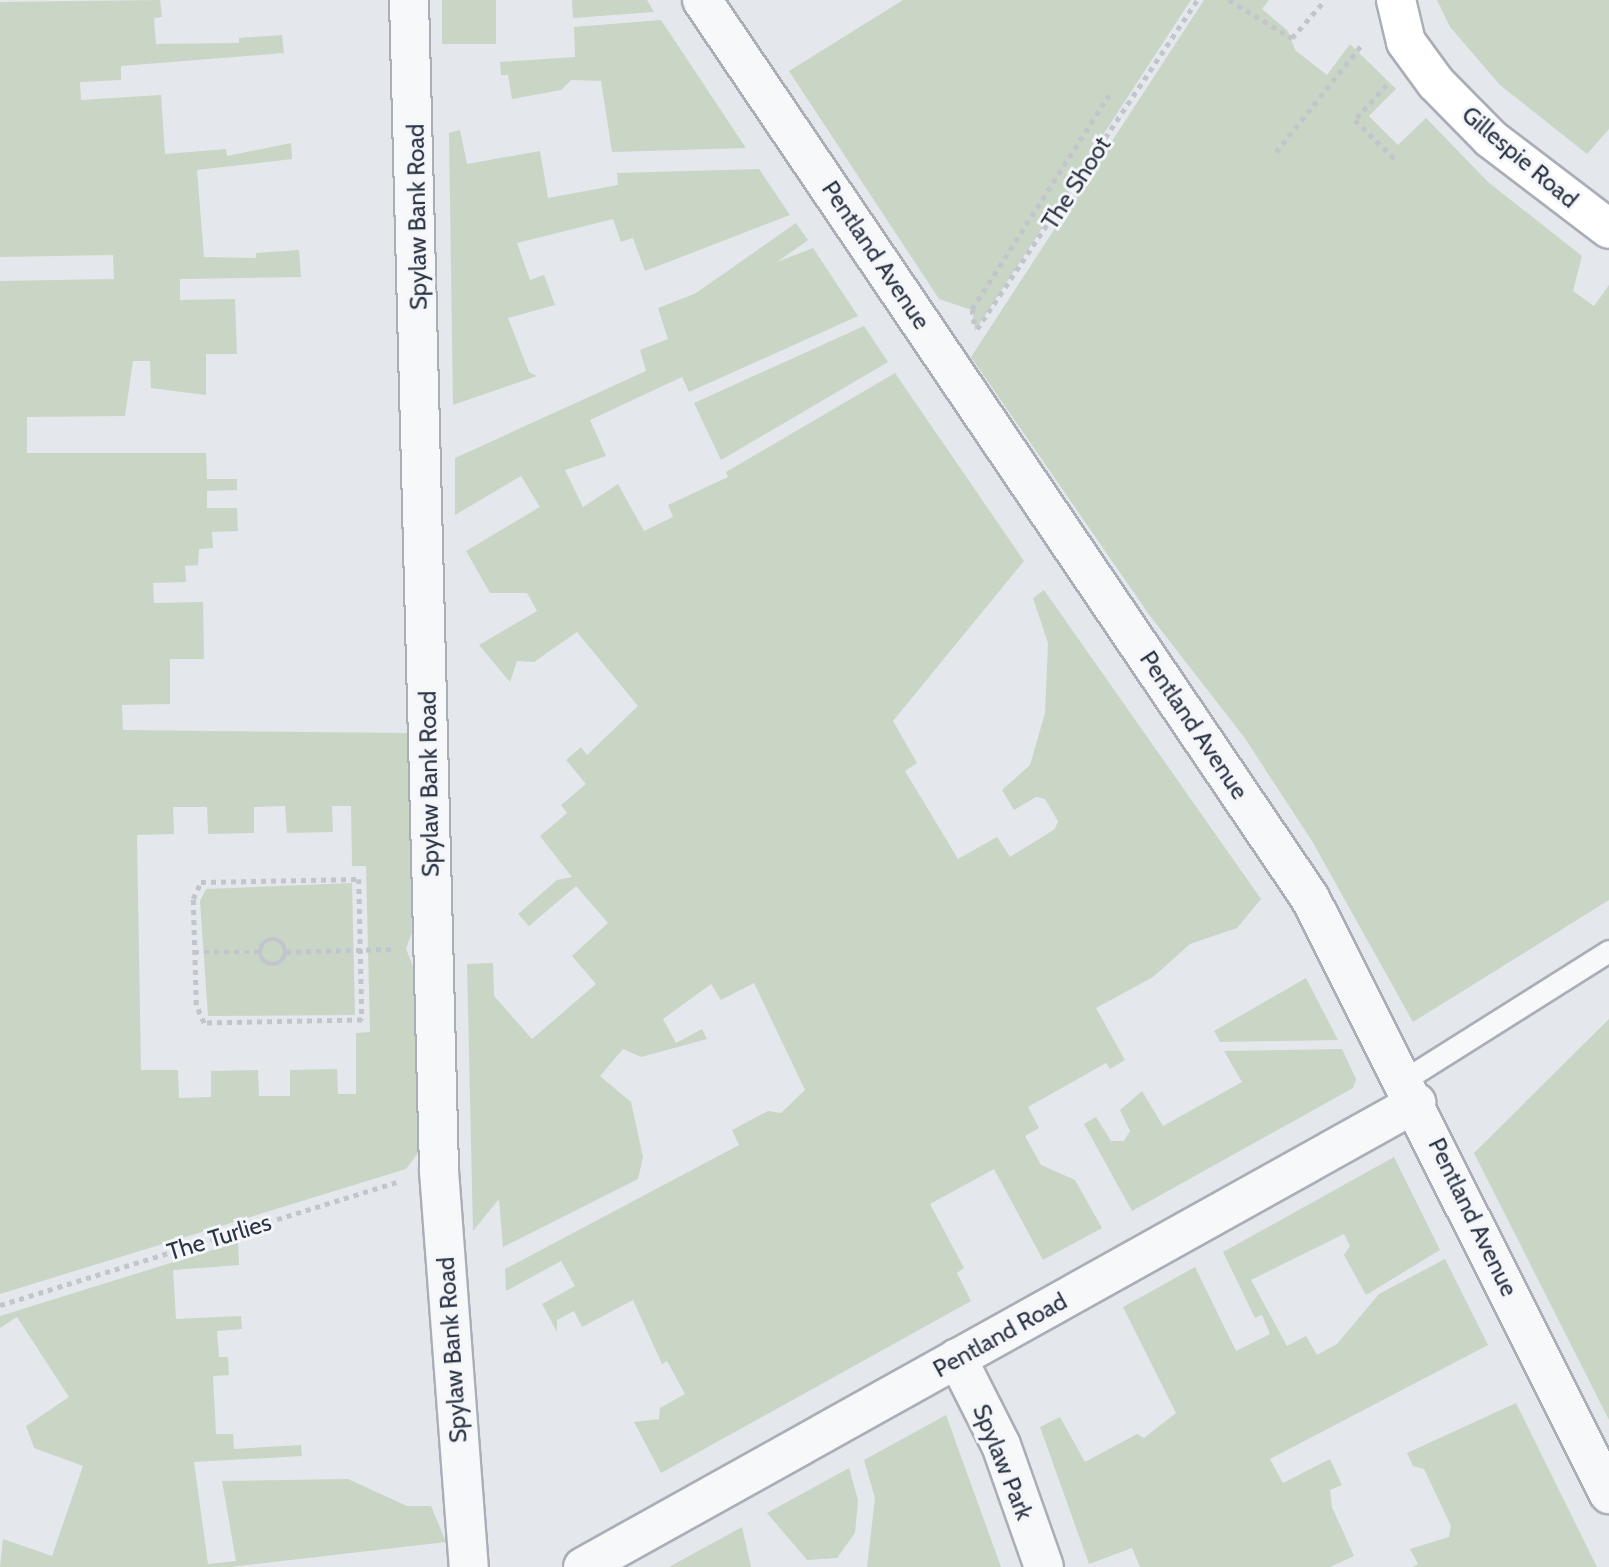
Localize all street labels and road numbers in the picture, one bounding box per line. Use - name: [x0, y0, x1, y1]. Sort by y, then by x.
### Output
- street label: Gillespie Road: [1456, 100, 1584, 214]
- street label: Spylaw Bank Road: [401, 124, 433, 310]
- street label: The Shoot: [1035, 131, 1117, 235]
- street label: Pentland Avenue: [816, 175, 936, 335]
- street label: Pentland Avenue: [1134, 645, 1254, 805]
- street label: Spylaw Bank Road: [413, 691, 445, 877]
- street label: Pentland Avenue: [1422, 1133, 1524, 1301]
- street label: The Turlies: [164, 1208, 274, 1266]
- street label: Spylaw Bank Road: [431, 1256, 473, 1444]
- street label: Pentland Road: [928, 1286, 1072, 1384]
- street label: Spylaw Park: [967, 1400, 1039, 1524]

